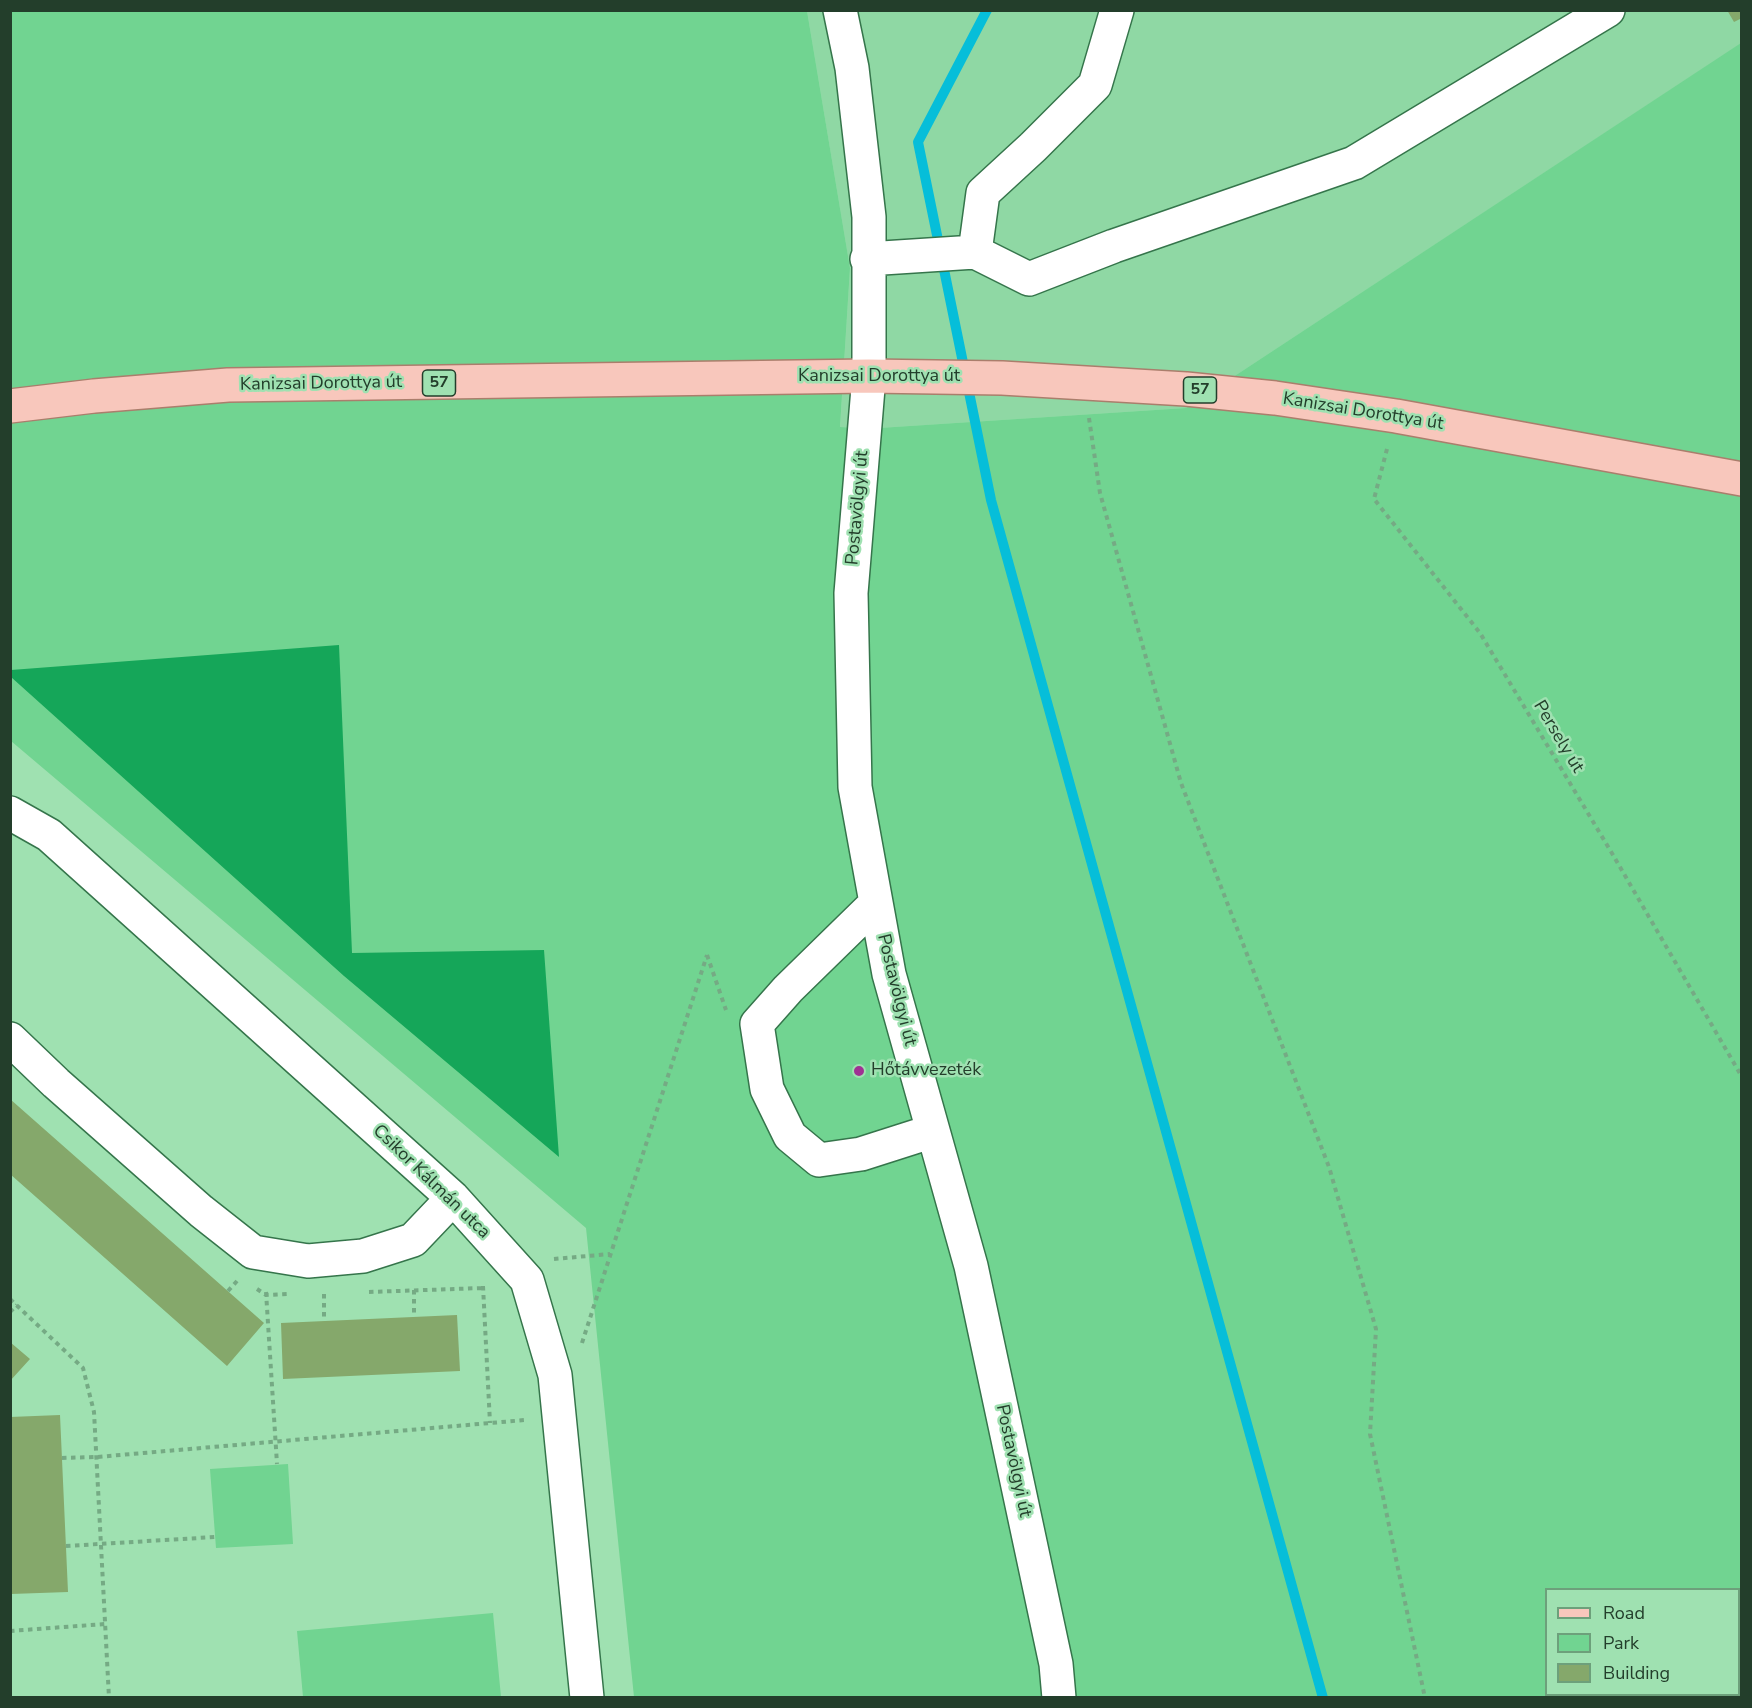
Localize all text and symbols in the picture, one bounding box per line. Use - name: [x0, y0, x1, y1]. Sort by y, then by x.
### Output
- street label: Kanizsai Dorottya út: [798, 366, 960, 388]
- road number: 57: [422, 370, 456, 396]
- street label: Kanizsai Dorottya út: [240, 372, 402, 396]
- road number: 57: [1184, 377, 1216, 403]
- street label: Kanizsai Dorottya út: [1281, 389, 1445, 435]
- street label: Postavölgyi út: [842, 450, 874, 566]
- street label: Persely út: [1528, 697, 1588, 777]
- street label: Postavölgyi út: [872, 932, 920, 1048]
- place label: Hőtávvezeték: [871, 1060, 981, 1082]
- marker: Hőtávvezeték: [852, 1064, 866, 1078]
- street label: Csikor Kálmán utca: [368, 1121, 494, 1243]
- street label: Postavölgyi út: [991, 1403, 1035, 1519]
- legend: [1545, 1588, 1740, 1696]
- text: Road: [1603, 1601, 1645, 1625]
- text: Park: [1603, 1631, 1639, 1655]
- text: Building: [1603, 1661, 1670, 1685]

